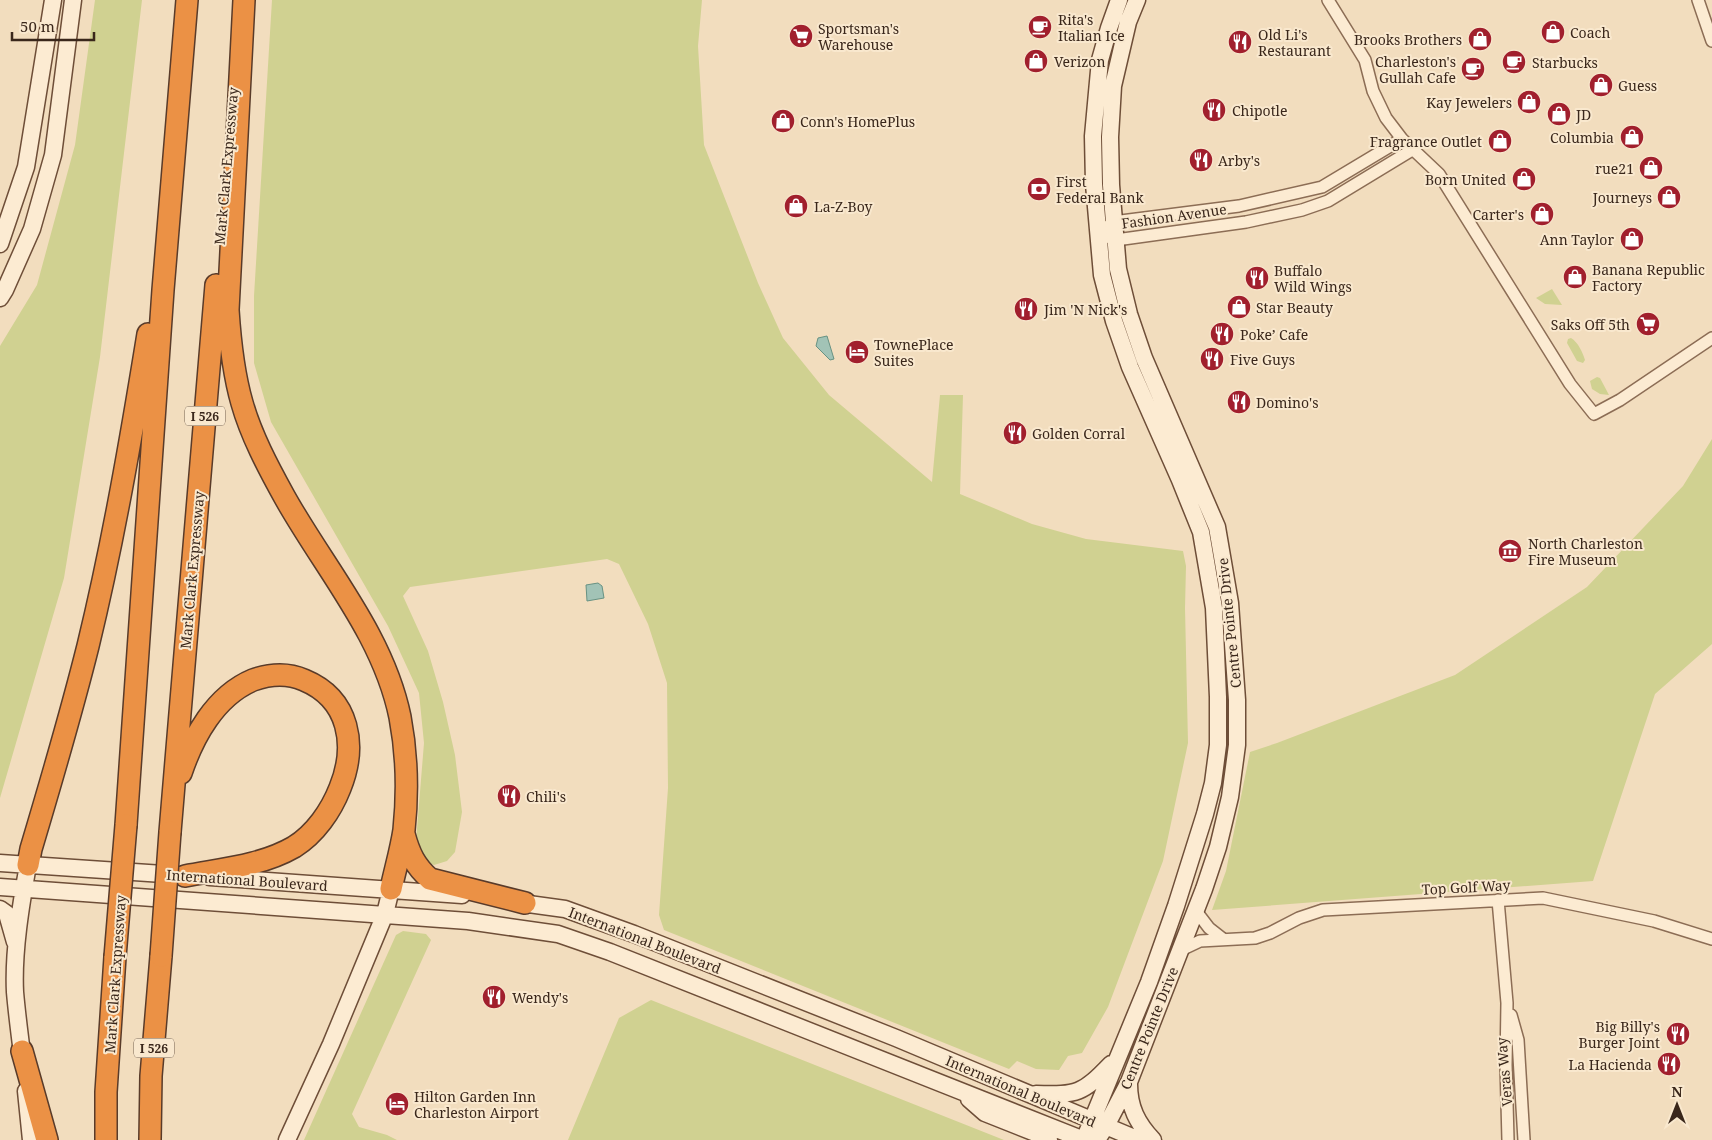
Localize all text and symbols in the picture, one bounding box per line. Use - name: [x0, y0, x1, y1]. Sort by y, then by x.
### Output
- scale bar: [12, 10, 95, 42]
- place label: Rita's Italian Ice: [1058, 10, 1125, 45]
- cafe icon: Rita's Italian Ice: [1027, 14, 1053, 40]
- text: 50 m: [20, 16, 55, 36]
- place label: Sportsman's Warehouse: [818, 19, 899, 54]
- shop icon: Coach: [1540, 19, 1566, 45]
- supermarket icon: Sportsman's Warehouse: [788, 23, 814, 49]
- place label: Coach: [1570, 23, 1610, 42]
- place label: Old Li's Restaurant: [1258, 25, 1331, 60]
- shop icon: Brooks Brothers: [1467, 26, 1493, 52]
- restaurant icon: Old Li's Restaurant: [1227, 29, 1253, 55]
- place label: Brooks Brothers: [1354, 30, 1462, 49]
- shop icon: Verizon: [1023, 48, 1049, 74]
- cafe icon: Starbucks: [1501, 49, 1527, 75]
- place label: Verizon: [1054, 52, 1105, 71]
- place label: Charleston's Gullah Cafe: [1375, 52, 1456, 87]
- place label: Starbucks: [1532, 53, 1598, 72]
- cafe icon: Charleston's Gullah Cafe: [1460, 56, 1486, 82]
- shop icon: Guess: [1588, 72, 1614, 98]
- place label: Guess: [1618, 76, 1657, 95]
- street label: Mark Clark Expressway: [210, 86, 242, 246]
- shop icon: Kay Jewelers: [1516, 89, 1542, 115]
- place label: Kay Jewelers: [1426, 93, 1512, 112]
- restaurant icon: Chipotle: [1201, 97, 1227, 123]
- place label: Chipotle: [1232, 101, 1287, 120]
- shop icon: JD: [1546, 101, 1572, 127]
- place label: JD: [1575, 105, 1591, 124]
- shop icon: Conn's HomePlus: [770, 108, 796, 134]
- place label: Conn's HomePlus: [800, 112, 915, 131]
- shop icon: Columbia: [1619, 124, 1645, 150]
- shop icon: Fragrance Outlet: [1487, 128, 1513, 154]
- place label: Columbia: [1550, 128, 1614, 147]
- place label: Fragrance Outlet: [1370, 132, 1482, 151]
- restaurant icon: Arby's: [1188, 147, 1214, 173]
- place label: Arby's: [1218, 151, 1260, 170]
- shop icon: rue21: [1638, 155, 1664, 181]
- place label: rue21: [1595, 159, 1634, 178]
- shop icon: Born United: [1511, 166, 1537, 192]
- place label: Born United: [1425, 170, 1506, 189]
- place label: First Federal Bank: [1056, 172, 1145, 207]
- bank icon: First Federal Bank: [1026, 176, 1052, 202]
- shop icon: Journeys: [1656, 184, 1682, 210]
- place label: Journeys: [1592, 188, 1652, 207]
- shop icon: La-Z-Boy: [783, 193, 809, 219]
- place label: La-Z-Boy: [814, 197, 873, 216]
- street label: Fashion Avenue: [1120, 199, 1228, 233]
- shop icon: Carter's: [1529, 201, 1555, 227]
- place label: Carter's: [1473, 205, 1524, 224]
- shop icon: Ann Taylor: [1619, 226, 1645, 252]
- place label: Ann Taylor: [1540, 230, 1614, 249]
- place label: Banana Republic Factory: [1592, 260, 1705, 295]
- place label: Buffalo Wild Wings: [1274, 261, 1352, 296]
- shop icon: Banana Republic Factory: [1562, 264, 1588, 290]
- restaurant icon: Buffalo Wild Wings: [1244, 265, 1270, 291]
- shop icon: Star Beauty: [1226, 294, 1252, 320]
- restaurant icon: Jim 'N Nick's: [1013, 296, 1039, 322]
- place label: Star Beauty: [1256, 298, 1333, 317]
- place label: Jim 'N Nick's: [1043, 300, 1127, 319]
- supermarket icon: Saks Off 5th: [1635, 311, 1661, 337]
- place label: Saks Off 5th: [1551, 315, 1630, 334]
- restaurant icon: Poke’ Cafe: [1209, 321, 1235, 347]
- place label: Poke’ Cafe: [1240, 325, 1308, 344]
- place label: TownePlace Suites: [874, 335, 954, 370]
- hotel icon: TownePlace Suites: [844, 339, 870, 365]
- restaurant icon: Five Guys: [1199, 346, 1225, 372]
- place label: Five Guys: [1230, 350, 1295, 369]
- restaurant icon: Domino's: [1226, 389, 1252, 415]
- place label: Domino's: [1256, 393, 1318, 412]
- road number: I 526: [185, 406, 225, 426]
- restaurant icon: Golden Corral: [1002, 420, 1028, 446]
- place label: Golden Corral: [1032, 424, 1126, 443]
- street label: Mark Clark Expressway: [176, 490, 208, 650]
- place label: North Charleston Fire Museum: [1528, 534, 1643, 569]
- museum icon: North Charleston Fire Museum: [1497, 538, 1523, 564]
- street label: Centre Pointe Drive: [1213, 557, 1245, 689]
- restaurant icon: Chili's: [496, 783, 522, 809]
- place label: Chili's: [526, 787, 566, 806]
- street label: International Boulevard: [166, 865, 329, 895]
- street label: Top Golf Way: [1421, 875, 1511, 899]
- street label: Mark Clark Expressway: [100, 894, 130, 1054]
- street label: International Boulevard: [566, 902, 724, 978]
- street label: Centre Pointe Drive: [1116, 964, 1182, 1092]
- restaurant icon: Wendy's: [481, 984, 507, 1010]
- place label: Wendy's: [512, 988, 568, 1007]
- place label: Big Billy's Burger Joint: [1579, 1017, 1660, 1052]
- restaurant icon: Big Billy's Burger Joint: [1665, 1021, 1691, 1047]
- street label: Veras Way: [1492, 1037, 1516, 1107]
- road number: I 526: [134, 1038, 174, 1058]
- street label: International Boulevard: [943, 1051, 1099, 1131]
- restaurant icon: La Hacienda: [1656, 1051, 1682, 1077]
- place label: La Hacienda: [1568, 1055, 1652, 1074]
- north arrow: [1652, 1080, 1702, 1130]
- text: N: [1671, 1082, 1683, 1101]
- place label: Hilton Garden Inn Charleston Airport: [414, 1087, 539, 1122]
- hotel icon: Hilton Garden Inn Charleston Airport: [384, 1091, 410, 1117]

